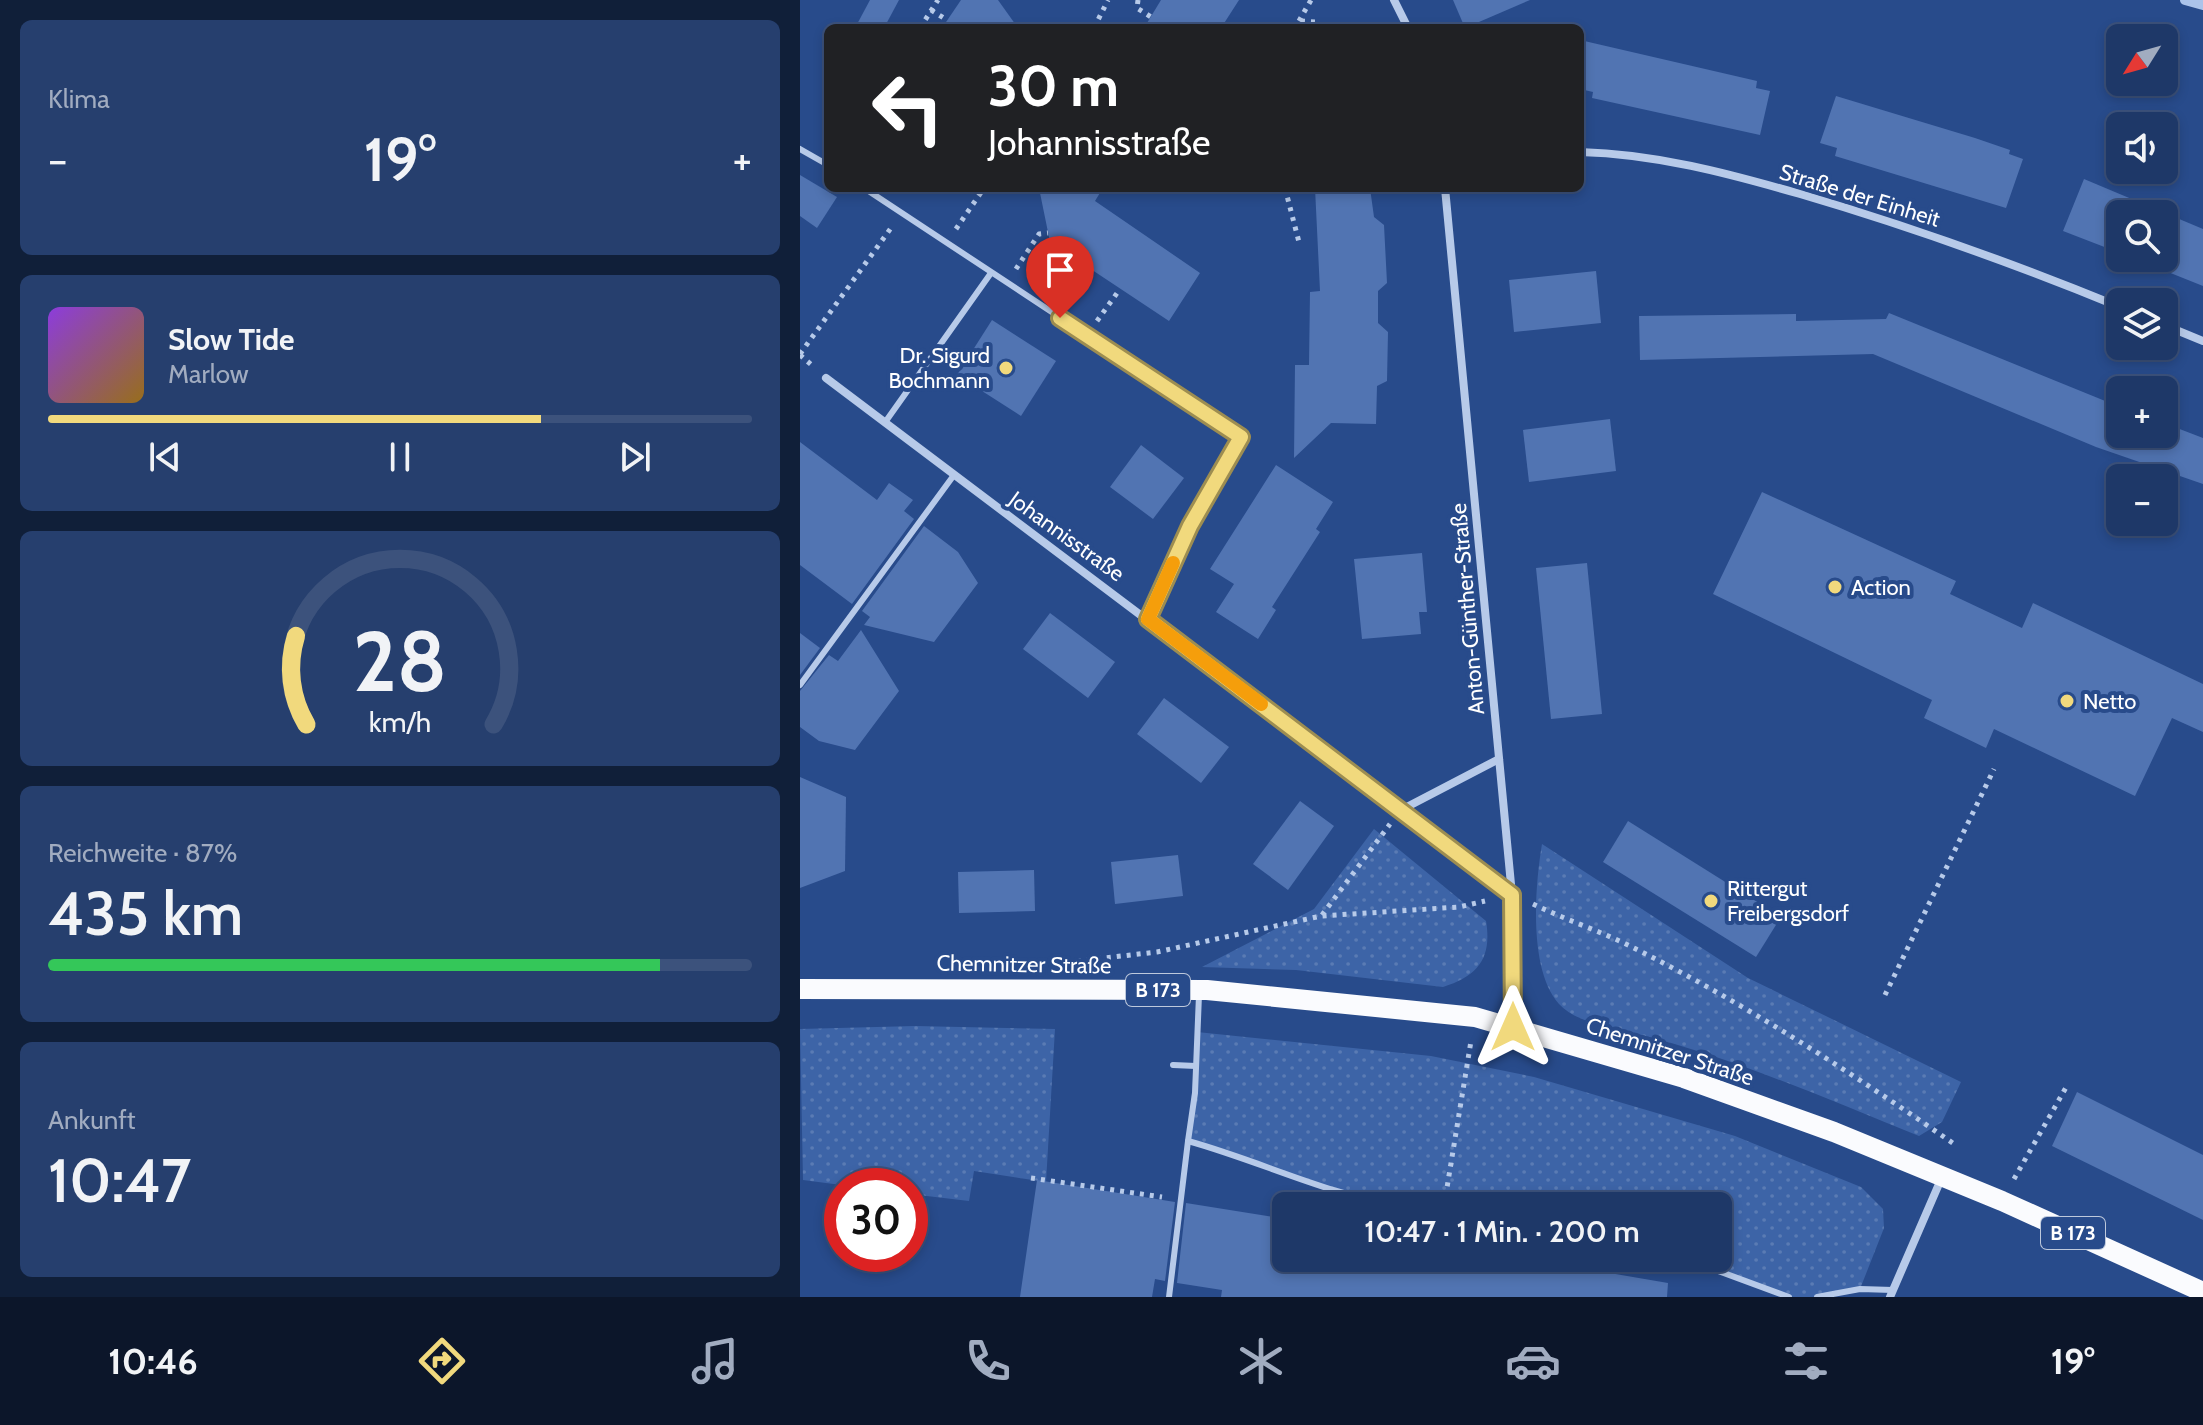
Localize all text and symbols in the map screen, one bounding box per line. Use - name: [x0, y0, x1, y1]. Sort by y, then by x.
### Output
- north arrow: [2106, 24, 2178, 96]
- map controls: [2106, 24, 2178, 536]
- text: 30 m: [988, 52, 1119, 120]
- icon: left: [856, 56, 960, 160]
- text: Klima: [48, 83, 110, 115]
- button: sound: [2106, 112, 2178, 184]
- text: Johannisstraße: [988, 120, 1211, 164]
- text: 19°: [364, 123, 436, 196]
- text: −: [48, 133, 67, 186]
- text: +: [733, 133, 752, 186]
- street label: Straße der Einheit: [1776, 158, 1944, 233]
- button: search: [2106, 200, 2178, 272]
- pin: [1026, 236, 1094, 318]
- icon: arrive: [1038, 248, 1082, 292]
- button: layers: [2106, 288, 2178, 360]
- text: Slow Tide: [168, 321, 295, 358]
- place label: Dr. Sigurd Bochmann: [888, 342, 990, 394]
- text: Marlow: [168, 358, 249, 390]
- marker: Dr. Sigurd Bochmann: [997, 359, 1015, 377]
- button: +: [2106, 376, 2178, 448]
- icon: previous: [143, 435, 187, 479]
- icon: pause: [378, 435, 422, 479]
- icon: next: [613, 435, 657, 479]
- button: −: [2106, 464, 2178, 536]
- street label: Johannisstraße: [1003, 485, 1130, 587]
- street label: Anton-Günther-Straße: [1445, 502, 1490, 716]
- place label: Action: [1851, 574, 1911, 601]
- marker: Action: [1826, 578, 1844, 596]
- text: 28: [353, 610, 447, 711]
- place label: Netto: [2083, 688, 2136, 715]
- marker: Netto: [2058, 692, 2076, 710]
- text: km/h: [369, 704, 431, 739]
- text: Reichweite · 87%: [48, 837, 237, 869]
- place label: Rittergut Freibergsdorf: [1727, 875, 1849, 927]
- text: 435 km: [48, 877, 243, 950]
- marker: Rittergut Freibergsdorf: [1702, 892, 1720, 910]
- street label: Chemnitzer Straße: [936, 949, 1112, 980]
- road number: B 173: [1126, 974, 1190, 1006]
- position arrow: [1471, 985, 1555, 1069]
- street label: Chemnitzer Straße: [1583, 1012, 1757, 1091]
- text: Ankunft: [48, 1104, 136, 1136]
- text: 10:47: [48, 1144, 191, 1217]
- speed limit sign: 30: [824, 1168, 928, 1272]
- text: 10:47 · 1 Min. · 200 m: [1364, 1213, 1640, 1250]
- road number: B 173: [2041, 1217, 2105, 1249]
- icon: directions: [414, 1333, 470, 1389]
- icon: music: [687, 1333, 743, 1389]
- icon: phone: [960, 1333, 1016, 1389]
- icon: climate: [1233, 1333, 1289, 1389]
- icon: car: [1505, 1333, 1561, 1389]
- icon: filters: [1778, 1333, 1834, 1389]
- text: 10:46: [108, 1339, 198, 1383]
- text: 19°: [2051, 1339, 2095, 1383]

